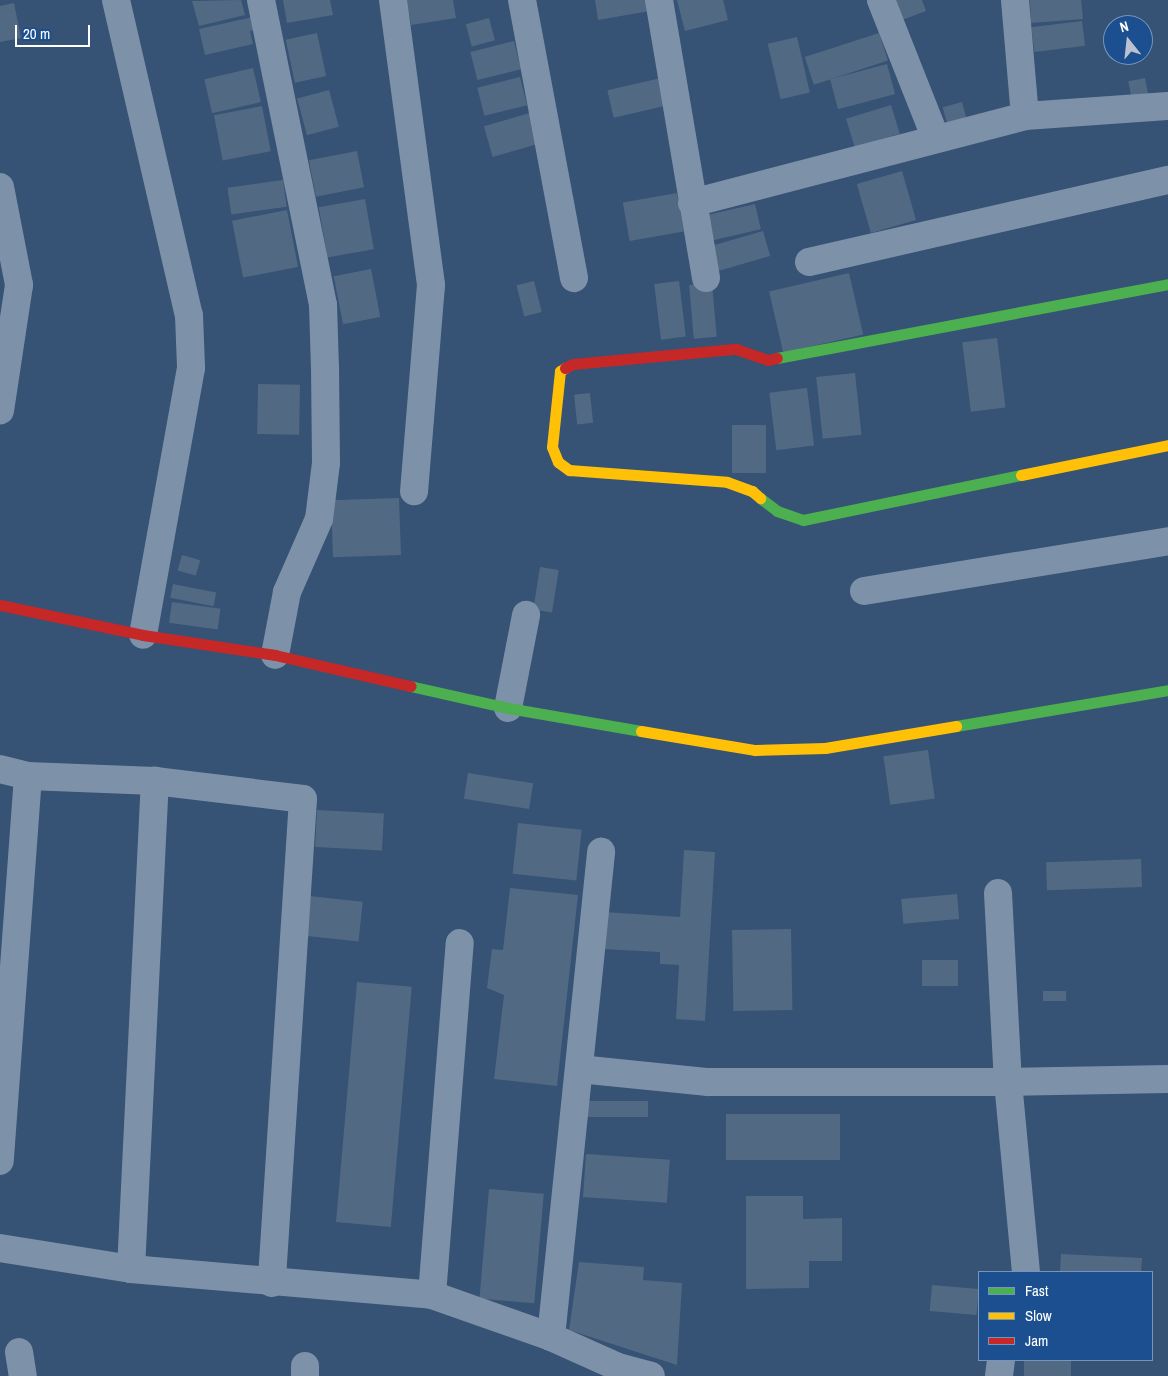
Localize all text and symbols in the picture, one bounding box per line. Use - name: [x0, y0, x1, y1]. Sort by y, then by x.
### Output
- scale bar: [18, 15, 92, 47]
- north arrow: [1103, 15, 1153, 65]
- text: N: [1118, 17, 1131, 36]
- text: 20 m: [23, 23, 50, 44]
- legend: [978, 1271, 1153, 1361]
- text: Fast: [1025, 1280, 1048, 1301]
- text: Slow: [1025, 1305, 1052, 1326]
- text: Jam: [1025, 1330, 1048, 1351]

